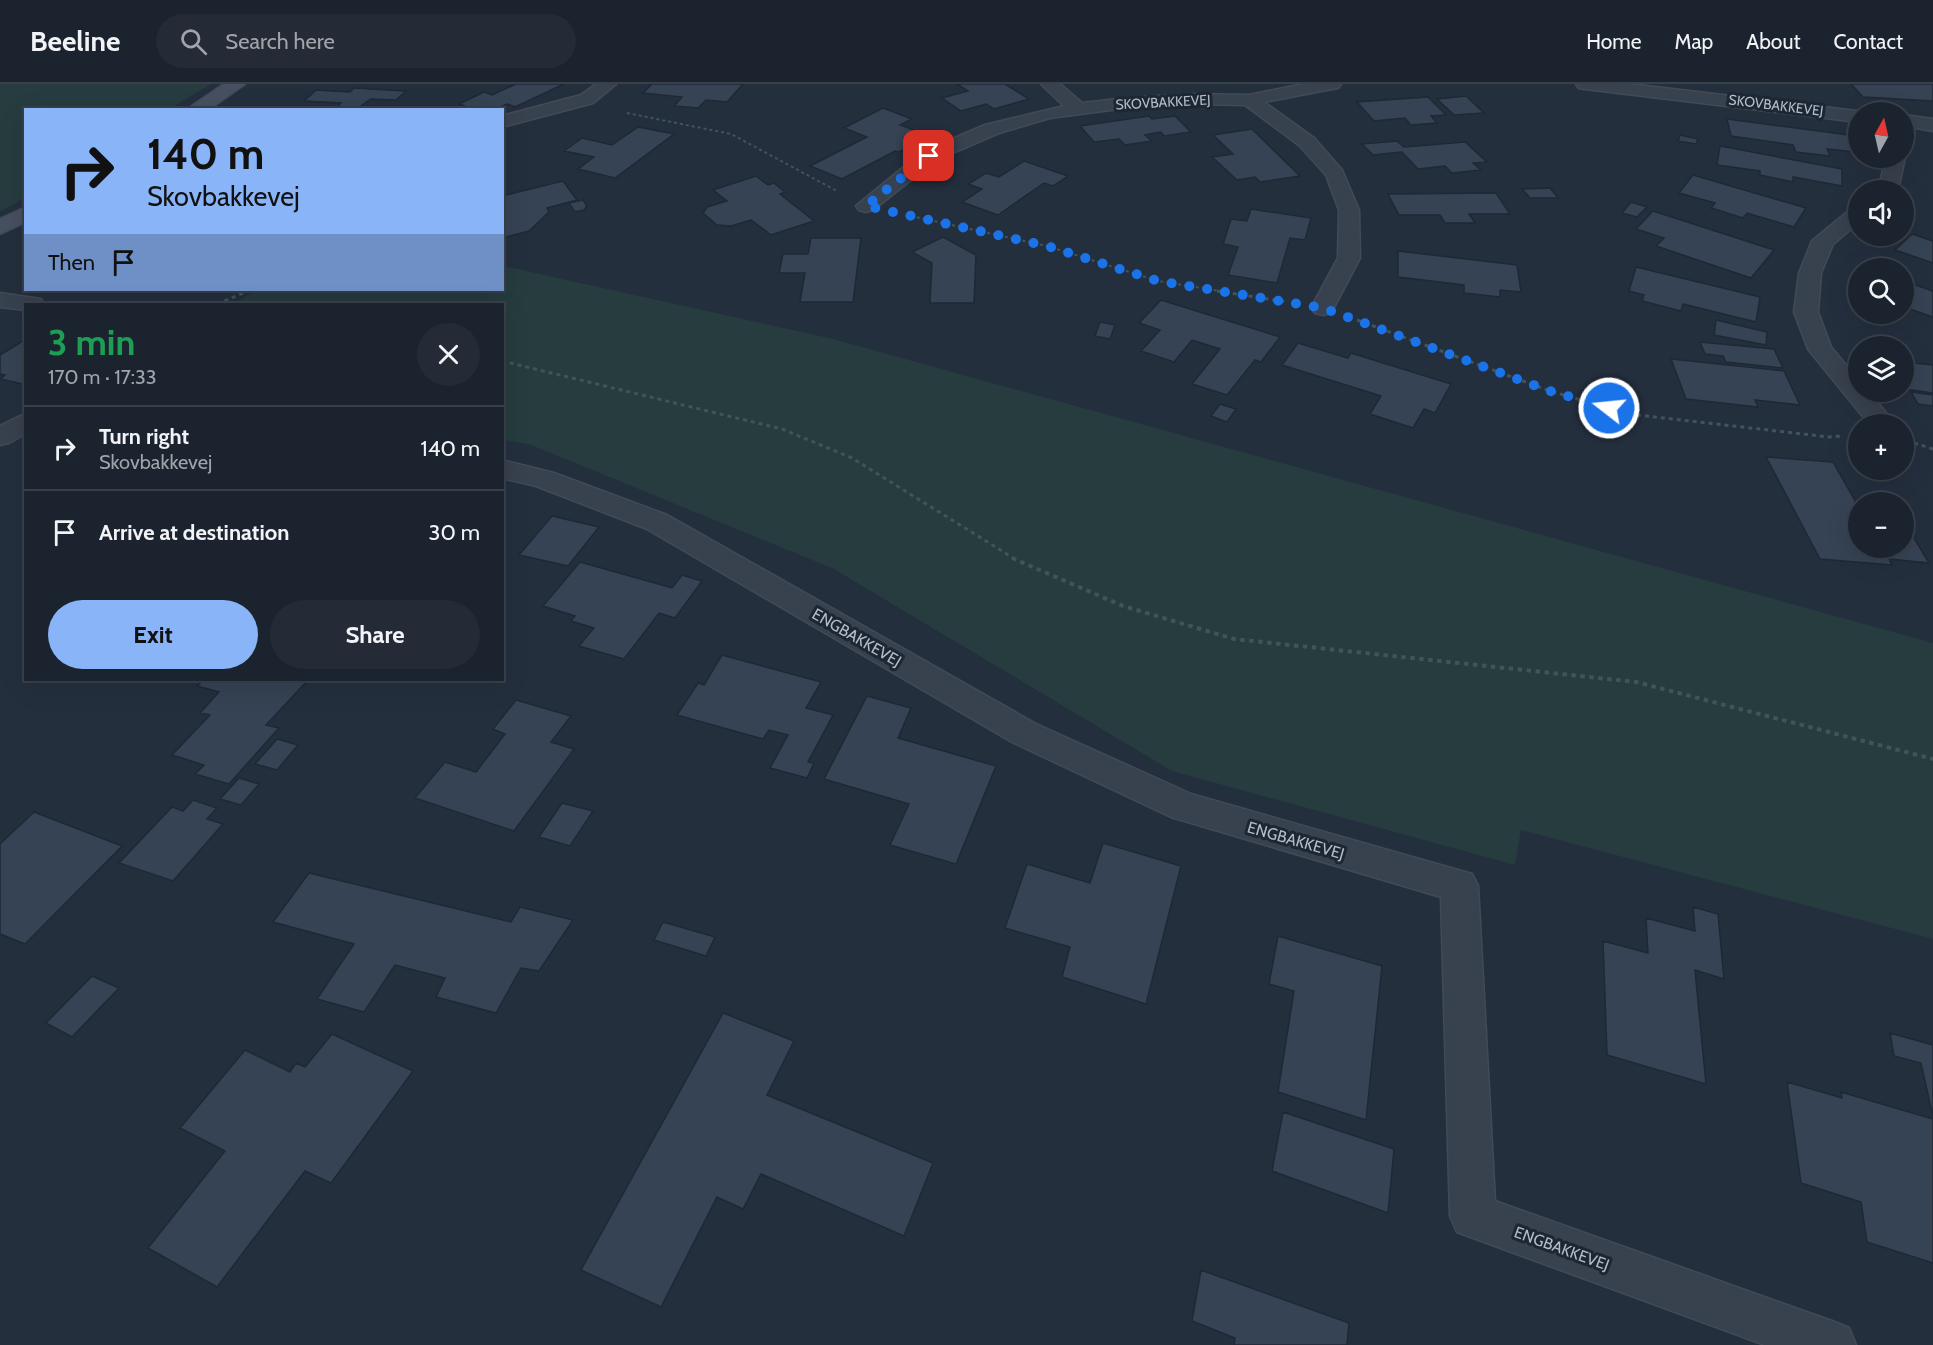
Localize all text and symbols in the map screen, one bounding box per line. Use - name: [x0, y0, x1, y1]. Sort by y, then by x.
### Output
- search box: [156, 14, 576, 68]
- text: Beeline: [30, 24, 120, 58]
- icon: search: [177, 25, 210, 58]
- text: Search here: [225, 28, 335, 55]
- text: Home: [1586, 29, 1642, 54]
- text: Map: [1675, 29, 1713, 54]
- text: About: [1746, 29, 1800, 54]
- text: Contact: [1833, 29, 1903, 54]
- street label: SKOVBAKKEVEJ: [1728, 90, 1824, 120]
- street label: SKOVBAKKEVEJ: [1115, 91, 1211, 113]
- north arrow: [1848, 102, 1914, 168]
- map controls: [1848, 102, 1914, 558]
- text: 140 m: [147, 128, 264, 180]
- pin: [903, 130, 954, 181]
- icon: right: [48, 132, 126, 210]
- icon: arrive: [912, 139, 945, 172]
- text: Skovbakkevej: [147, 180, 300, 213]
- button: sound: [1848, 180, 1914, 246]
- icon: arrive: [107, 246, 140, 279]
- text: Then: [48, 249, 95, 276]
- button: search: [1848, 258, 1914, 324]
- text: 3 min: [48, 320, 135, 364]
- button: close: [417, 323, 480, 386]
- button: layers: [1848, 336, 1914, 402]
- text: 170 m · 17:33: [48, 365, 157, 389]
- position arrow: [1577, 376, 1641, 440]
- button: +: [1848, 414, 1914, 480]
- text: Turn right: [99, 423, 189, 450]
- icon: right: [48, 432, 81, 465]
- text: 140 m: [421, 435, 480, 462]
- text: Skovbakkevej: [99, 450, 212, 474]
- button: −: [1848, 492, 1914, 558]
- icon: arrive: [48, 516, 81, 549]
- text: Arrive at destination: [99, 519, 289, 546]
- text: 30 m: [428, 519, 480, 546]
- button: Exit: [48, 600, 258, 669]
- button: Share: [270, 600, 480, 669]
- street label: ENGBAKKEVEJ: [809, 604, 905, 671]
- street label: ENGBAKKEVEJ: [1245, 818, 1347, 863]
- street label: ENGBAKKEVEJ: [1512, 1222, 1612, 1274]

